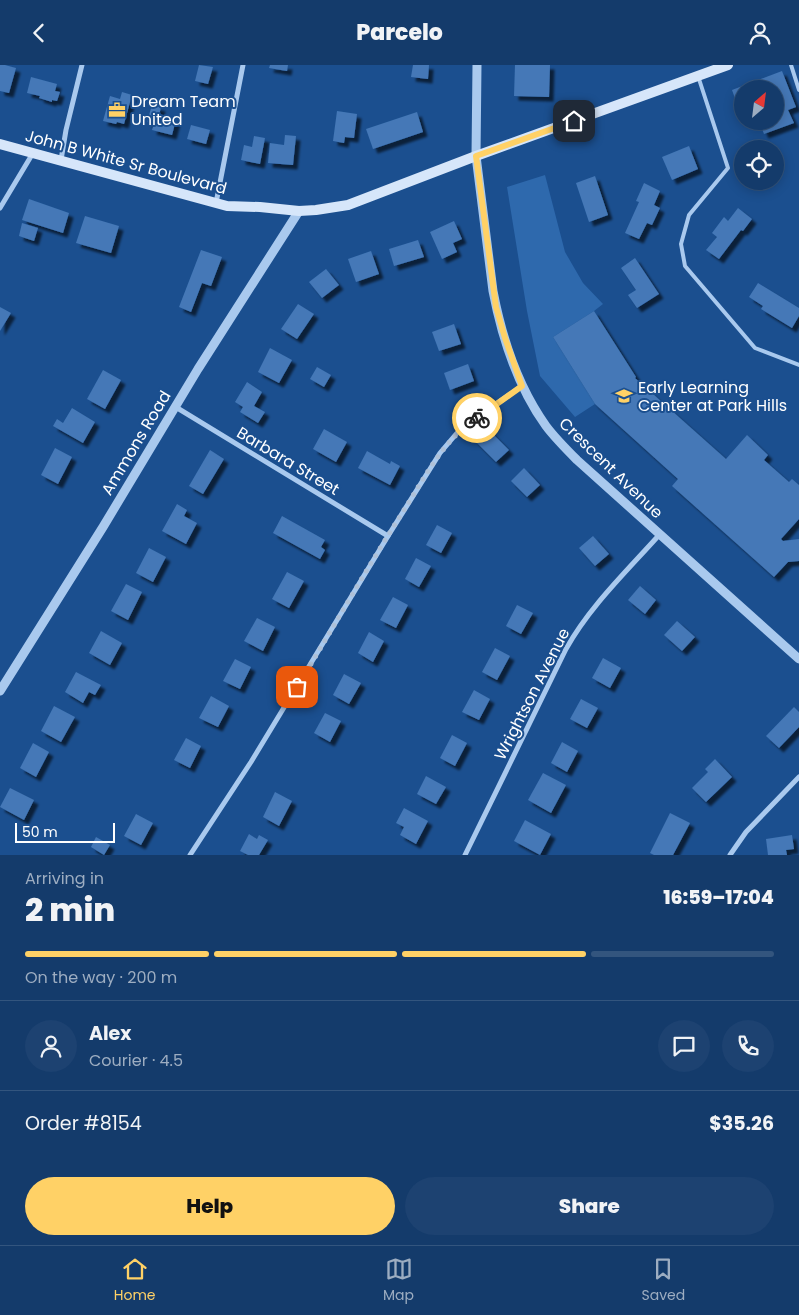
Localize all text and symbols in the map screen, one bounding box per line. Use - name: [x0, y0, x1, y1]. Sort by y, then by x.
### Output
- text: Parcelo: [356, 17, 443, 48]
- icon: back: [25, 19, 53, 47]
- icon: person: [746, 19, 774, 47]
- north arrow: [734, 80, 784, 130]
- map controls: [734, 80, 784, 190]
- place label: Dream Team United: [131, 90, 236, 131]
- office icon: Dream Team United: [107, 100, 127, 120]
- pin: [553, 100, 595, 142]
- icon: home: [560, 107, 588, 135]
- street label: John B White Sr Boulevard: [23, 124, 229, 200]
- button: locate: [734, 140, 784, 190]
- place label: Early Learning Center at Park Hills: [638, 376, 787, 417]
- street label: Ammons Road: [96, 386, 176, 500]
- school or university icon: Early Learning Center at Park Hills: [614, 386, 634, 406]
- courier: [452, 393, 502, 443]
- icon: bike: [463, 404, 491, 432]
- street label: Crescent Avenue: [554, 412, 668, 524]
- street label: Barbara Street: [232, 421, 344, 501]
- street label: Wrightson Avenue: [489, 624, 575, 764]
- pin: [276, 666, 318, 708]
- icon: bag: [283, 673, 311, 701]
- scale bar: [15, 820, 115, 843]
- text: 50 m: [22, 822, 58, 842]
- text: Arriving in: [25, 867, 104, 890]
- text: 16:59–17:04: [663, 884, 774, 911]
- text: 2 min: [25, 887, 115, 932]
- text: On the way · 200 m: [25, 966, 177, 989]
- button: person: [25, 1020, 77, 1072]
- text: Alex: [89, 1020, 131, 1047]
- button: chat: [658, 1020, 710, 1072]
- button: phone: [722, 1020, 774, 1072]
- text: Courier · 4.5: [89, 1049, 183, 1072]
- text: Order #8154: [25, 1110, 142, 1137]
- text: $35.26: [709, 1110, 774, 1137]
- button: Help: [25, 1177, 395, 1235]
- button: Share: [405, 1177, 774, 1235]
- tab: Home: [114, 1255, 156, 1306]
- tab: Map: [383, 1255, 414, 1306]
- tab: Saved: [642, 1255, 685, 1306]

